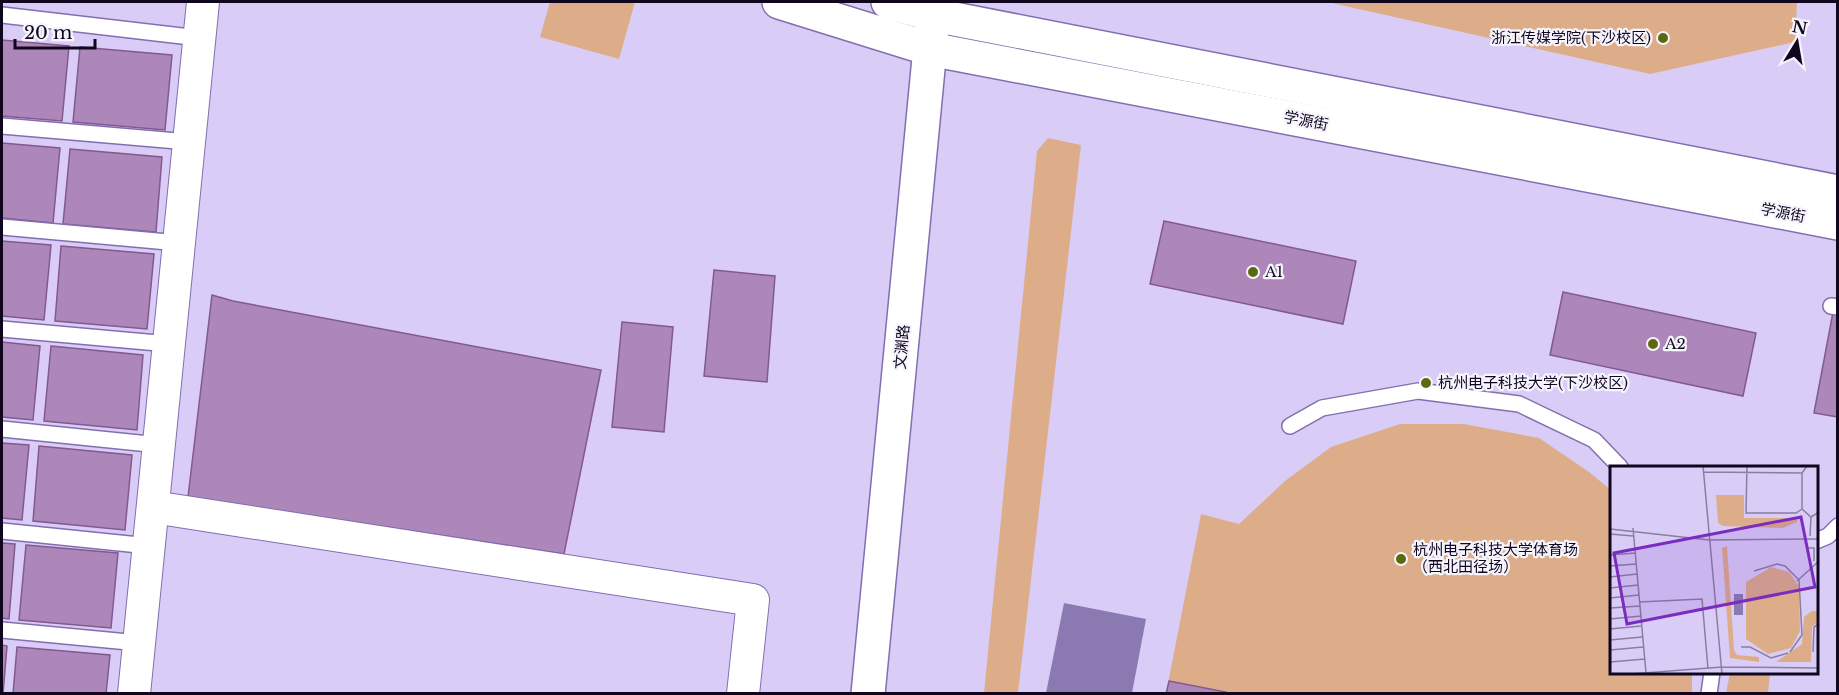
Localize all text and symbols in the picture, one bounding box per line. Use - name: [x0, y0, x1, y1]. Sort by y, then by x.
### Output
- scale bar: [15, 12, 94, 50]
- north arrow: [1767, 12, 1827, 72]
- text: N: [1791, 16, 1809, 39]
- text: 20 m: [24, 22, 72, 44]
- place label: 浙江传媒学院(下沙校区): [1491, 28, 1651, 47]
- marker: 浙江传媒学院(下沙校区): [1656, 31, 1670, 45]
- street label: 学源街: [1282, 107, 1330, 134]
- street label: 学源街: [1759, 199, 1807, 226]
- place label: A1: [1264, 262, 1283, 281]
- marker: A1: [1246, 265, 1260, 279]
- street label: 文渊路: [890, 324, 913, 370]
- place label: A2: [1664, 334, 1686, 353]
- marker: A2: [1646, 337, 1660, 351]
- place label: 杭州电子科技大学(下沙校区): [1438, 373, 1628, 392]
- marker: 杭州电子科技大学(下沙校区): [1419, 376, 1433, 390]
- inset map: [1610, 466, 1818, 674]
- place label: 杭州电子科技大学体育场 （西北田径场）: [1413, 540, 1578, 576]
- marker: 杭州电子科技大学体育场 （西北田径场）: [1394, 552, 1408, 566]

